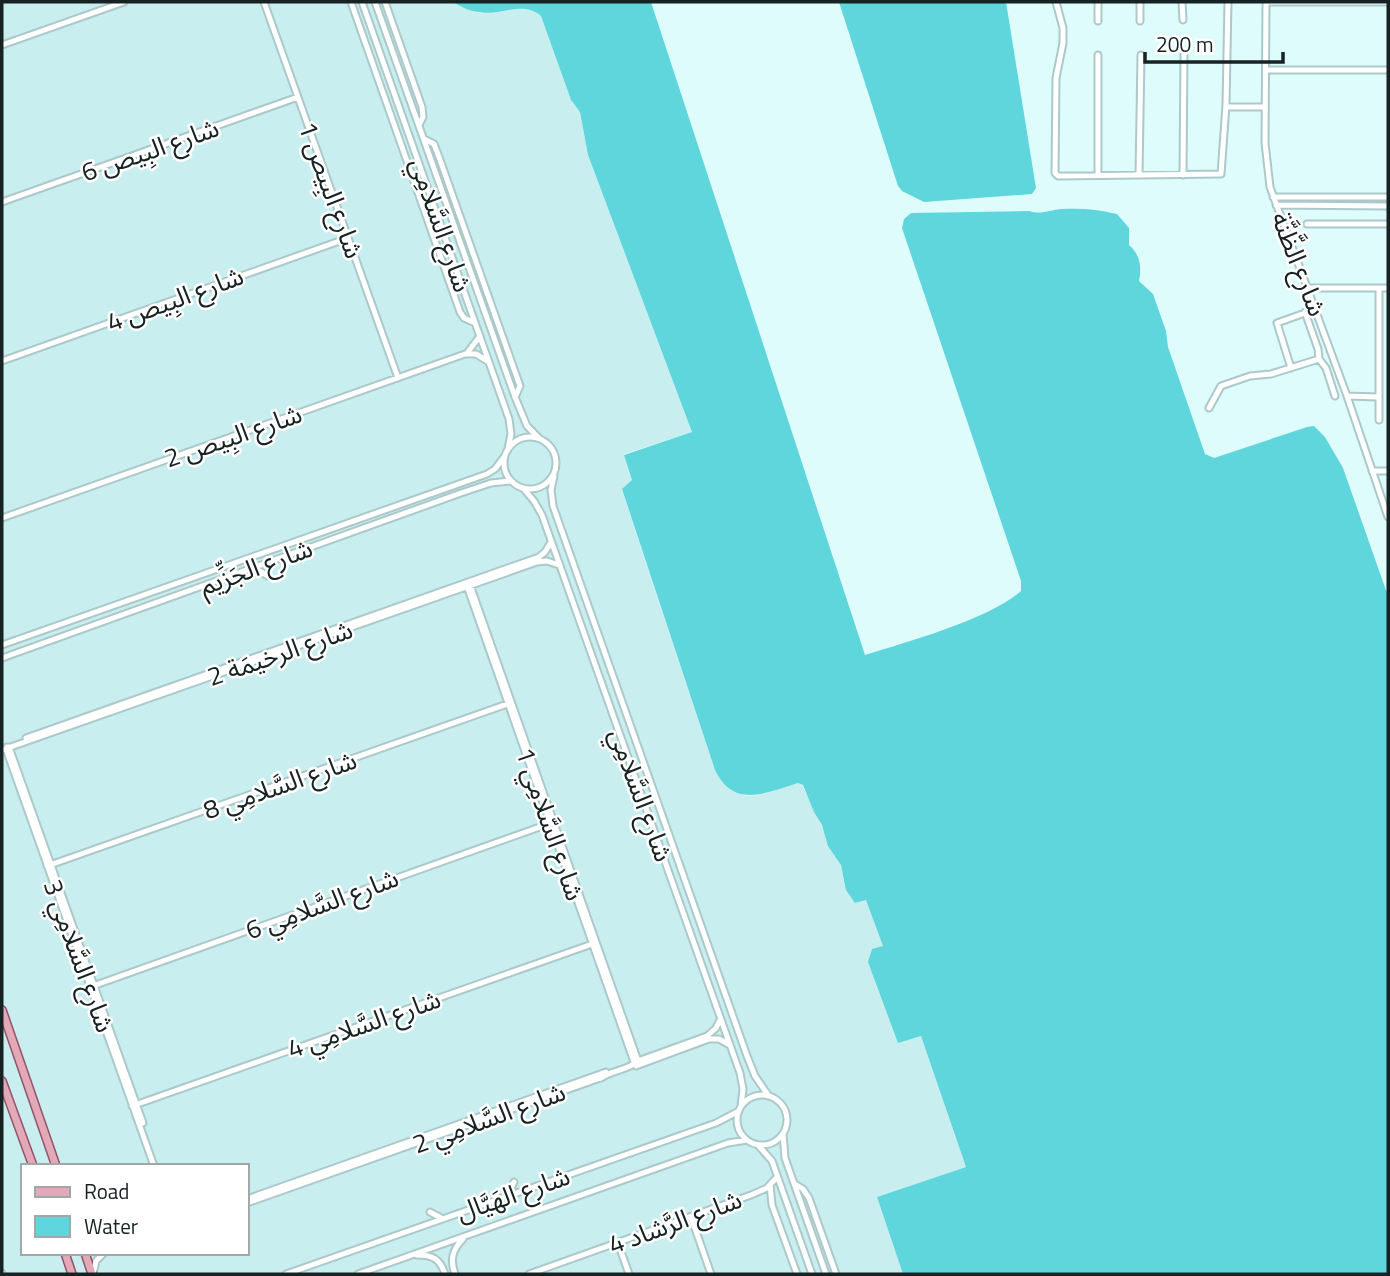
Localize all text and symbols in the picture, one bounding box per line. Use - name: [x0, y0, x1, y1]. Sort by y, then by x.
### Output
- scale bar: [1145, 21, 1283, 65]
- text: 200 m: [1156, 28, 1213, 60]
- street label: شارع البِيص 6: [76, 108, 224, 191]
- street label: شارع البِيص 1: [289, 116, 374, 264]
- street label: شارع السَّلامِي: [399, 152, 483, 298]
- street label: شارع الظَّنَّة: [1262, 206, 1337, 322]
- street label: شارع البِيص 4: [101, 256, 249, 341]
- street label: شارع البِيص 2: [159, 394, 307, 477]
- street label: شارع الجَزِّيم: [194, 528, 318, 606]
- street label: شارع الرخيمَة 2: [202, 609, 358, 696]
- street label: شارع السَّلامِي: [598, 722, 684, 868]
- street label: شارع السَّلامِي 8: [198, 740, 362, 830]
- street label: شارع السَّلامِي 1: [505, 742, 595, 906]
- street label: شارع السَّلامِي 6: [240, 858, 404, 950]
- street label: شارع السَّلامِي 3: [33, 874, 125, 1038]
- street label: شارع السَّلامِي 4: [282, 979, 446, 1069]
- street label: شارع السَّلامِي 2: [407, 1072, 571, 1164]
- street label: شارع الهَيَّال: [451, 1156, 575, 1231]
- legend: [21, 1164, 248, 1255]
- text: Road: [84, 1175, 129, 1207]
- street label: شارع الرَّشاد 4: [603, 1179, 747, 1264]
- text: Water: [84, 1210, 138, 1242]

